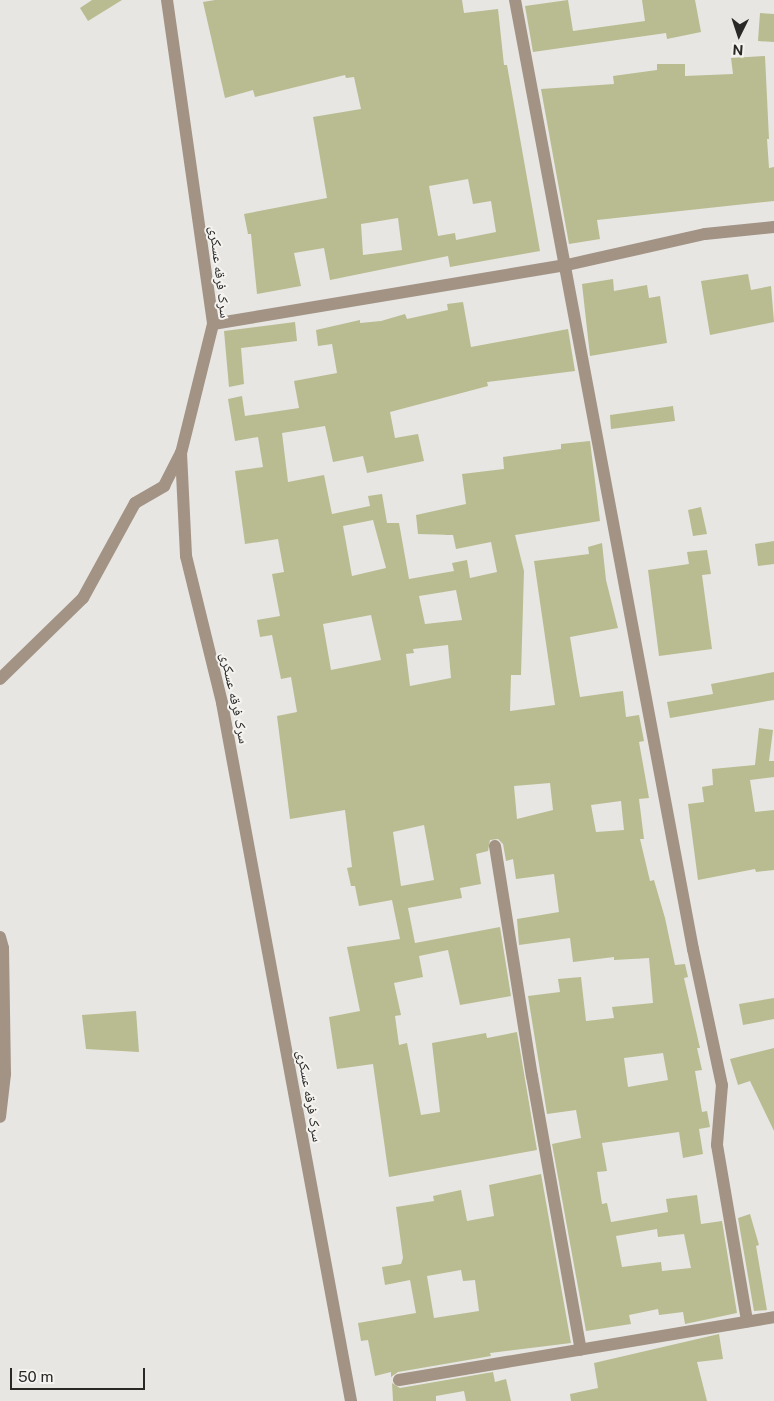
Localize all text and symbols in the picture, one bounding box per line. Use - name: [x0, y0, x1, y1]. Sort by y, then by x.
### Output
- north arrow: [714, 10, 764, 60]
- text: N: [732, 42, 744, 58]
- street label: سرک فرقه عسکری: [206, 225, 234, 319]
- street label: سرک فرقه عسکری: [217, 651, 253, 745]
- street label: سرک فرقه عسکری: [294, 1049, 326, 1143]
- scale bar: [12, 1358, 148, 1390]
- text: 50 m: [18, 1368, 53, 1385]

